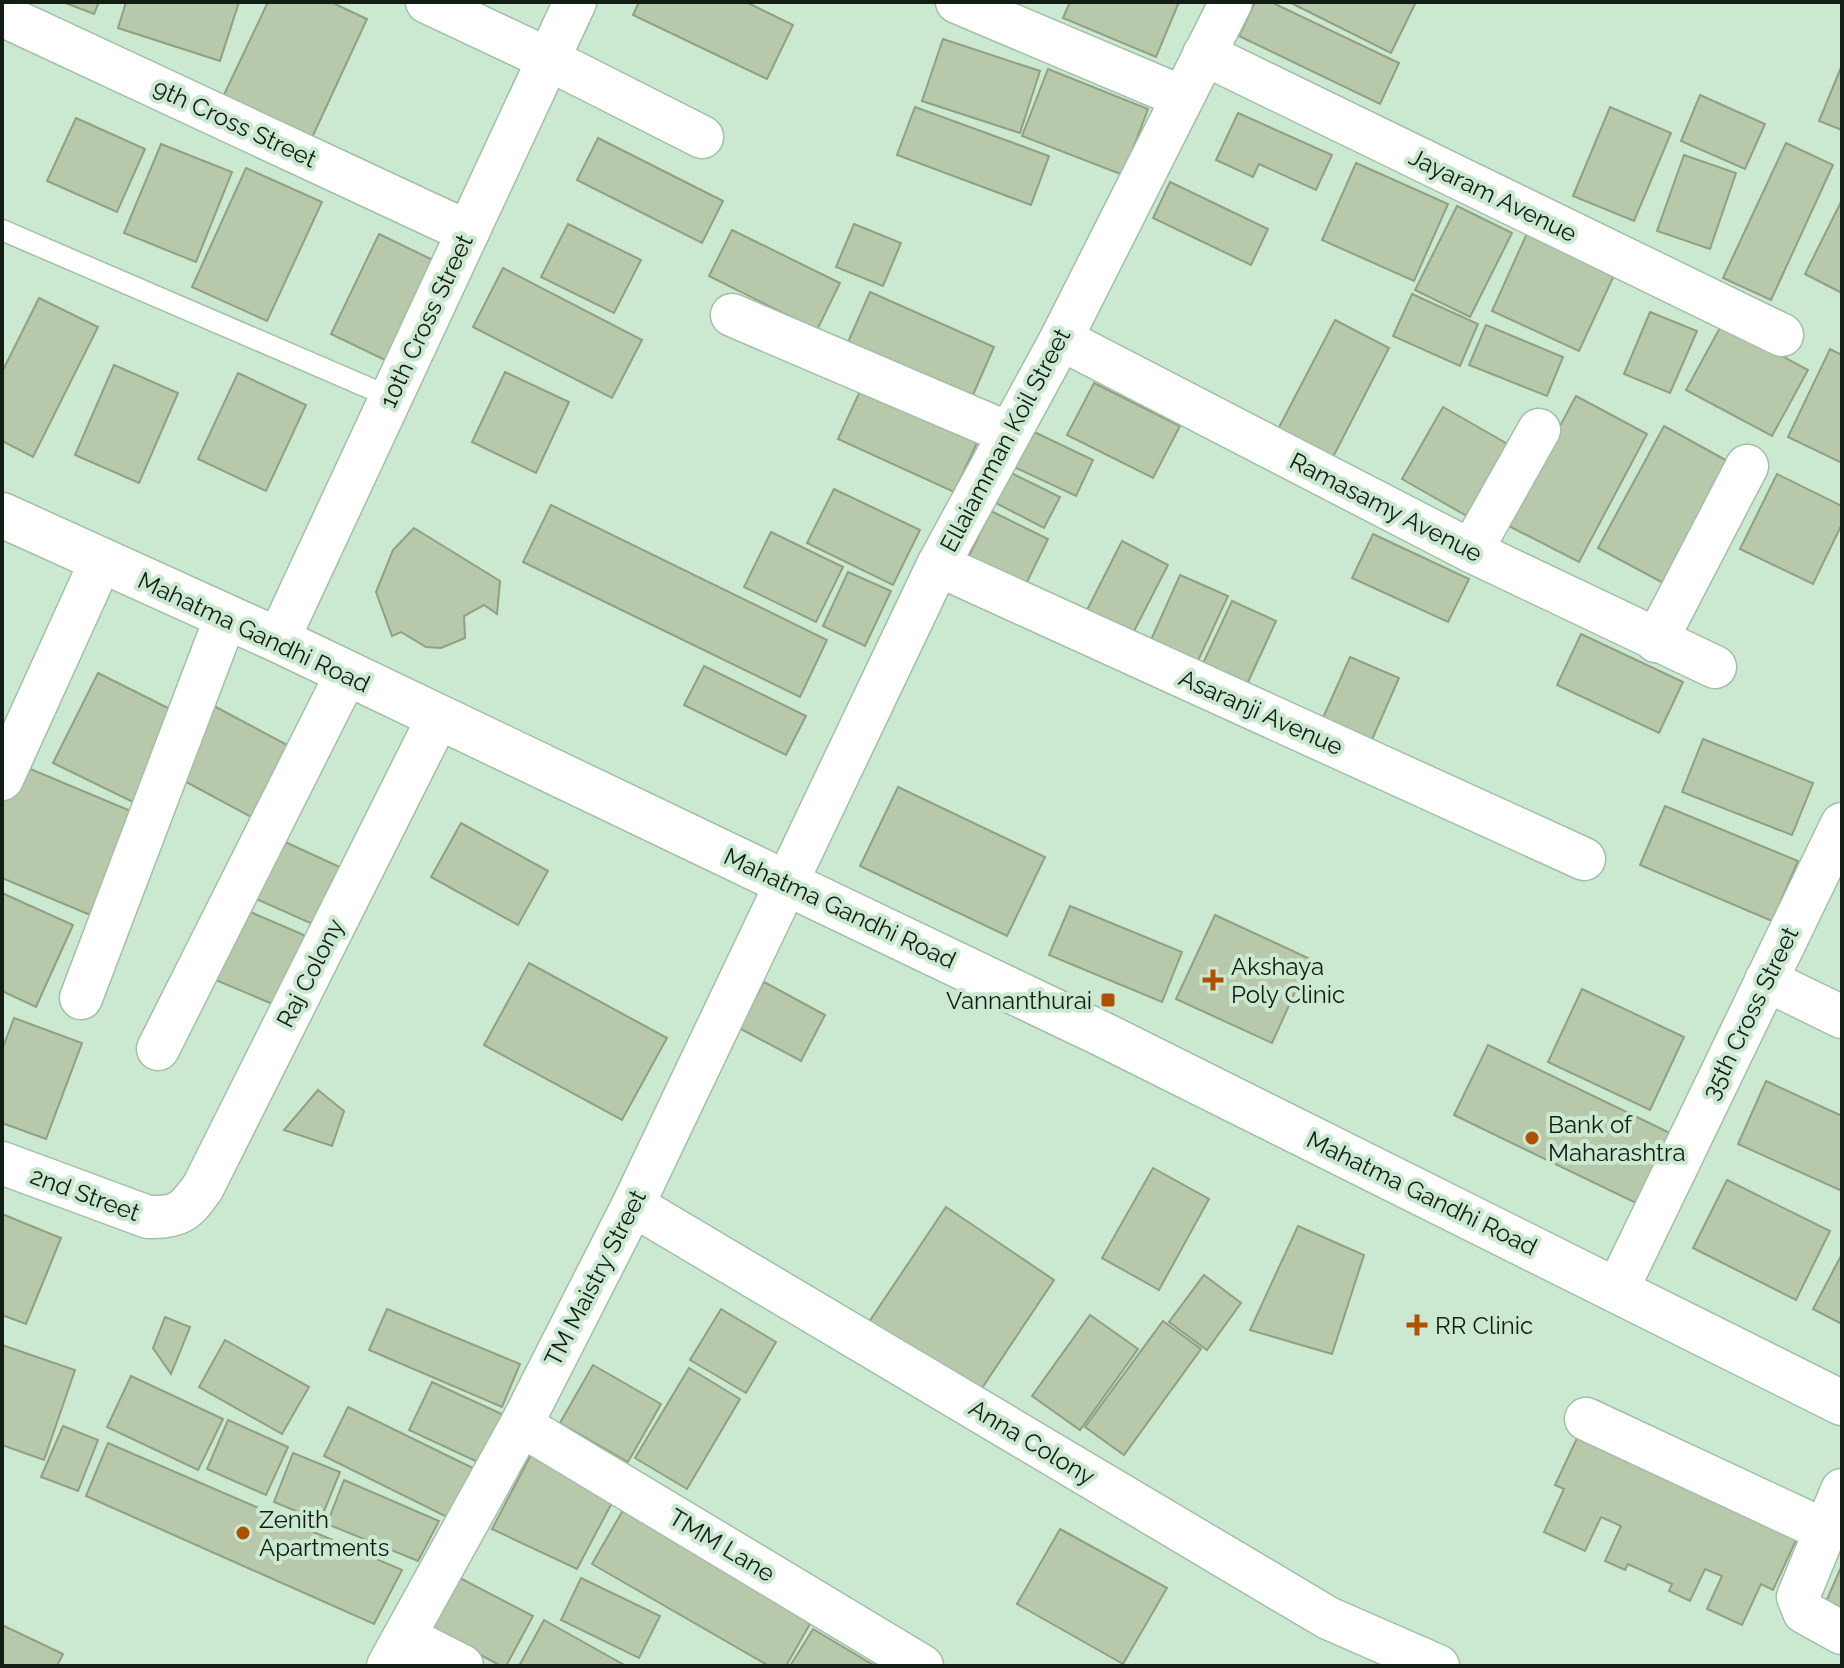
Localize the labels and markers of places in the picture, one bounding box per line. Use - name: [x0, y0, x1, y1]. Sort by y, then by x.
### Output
- place label: Akshaya Poly Clinic: [1231, 952, 1345, 1009]
- marker: Akshaya Poly Clinic: [1202, 969, 1224, 991]
- place label: Vannanthurai: [946, 986, 1092, 1015]
- marker: Vannanthurai: [1099, 991, 1117, 1009]
- place label: Bank of Maharashtra: [1548, 1110, 1686, 1167]
- marker: Bank of Maharashtra: [1523, 1129, 1541, 1147]
- place label: RR Clinic: [1435, 1311, 1533, 1340]
- marker: RR Clinic: [1406, 1314, 1428, 1336]
- place label: Zenith Apartments: [259, 1505, 389, 1562]
- marker: Zenith Apartments: [234, 1524, 252, 1542]

